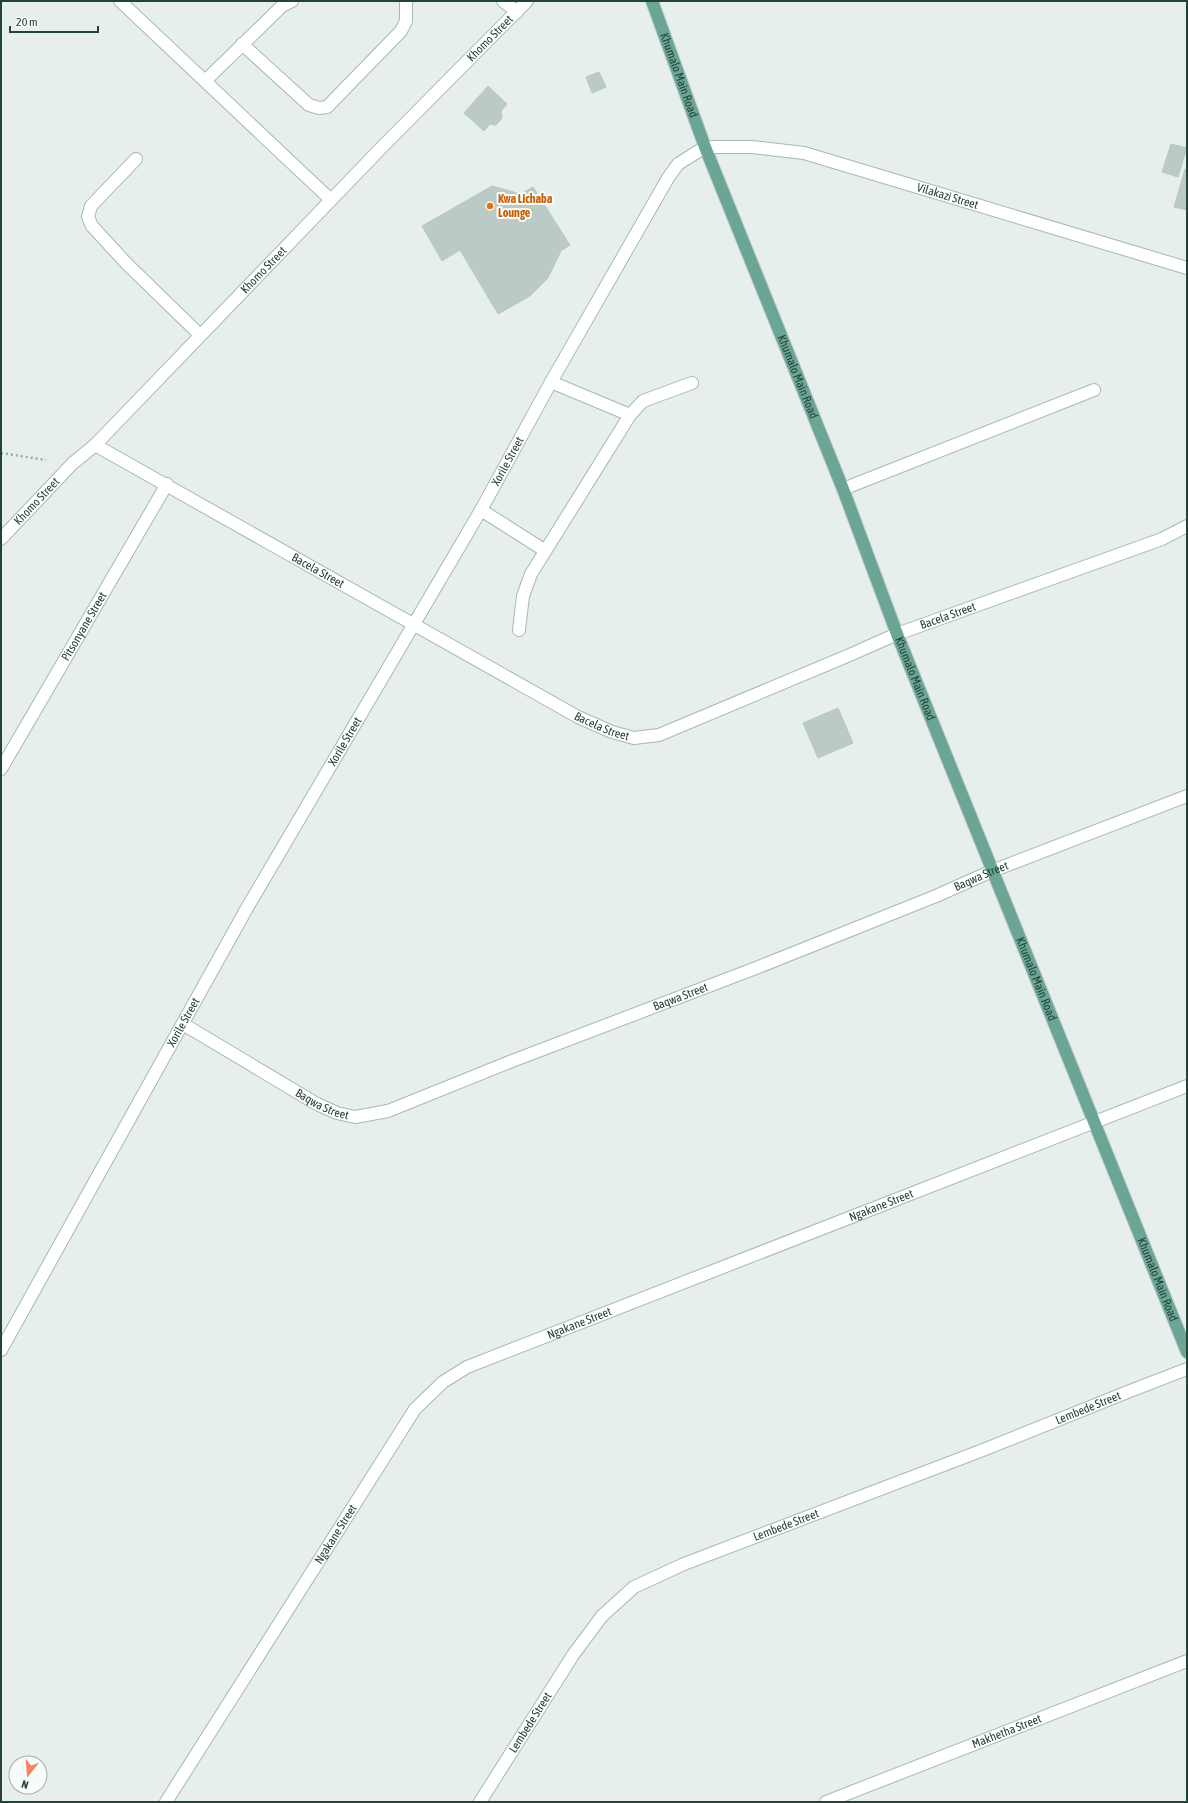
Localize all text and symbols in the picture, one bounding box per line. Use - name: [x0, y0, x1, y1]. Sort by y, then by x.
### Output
- scale bar: [10, 8, 98, 34]
- street label: Khomo Street: [464, 12, 516, 64]
- text: 20 m: [16, 15, 38, 29]
- street label: Khumalo Main Road: [657, 31, 701, 119]
- street label: Vilakazi Street: [915, 180, 981, 212]
- place label: Kwa Lichaba Lounge: [498, 192, 553, 220]
- marker: Kwa Lichaba Lounge: [485, 201, 495, 211]
- street label: Khomo Street: [238, 243, 290, 296]
- street label: Khumalo Main Road: [775, 333, 821, 421]
- street label: Xorile Street: [489, 434, 527, 488]
- street label: Khomo Street: [11, 474, 63, 528]
- street label: Bacela Street: [289, 550, 347, 591]
- street label: Pitsonyane Street: [59, 589, 110, 663]
- street label: Bacela Street: [918, 599, 978, 632]
- street label: Khumalo Main Road: [892, 635, 938, 723]
- street label: Bacela Street: [572, 709, 631, 744]
- street label: Xorile Street: [325, 714, 365, 768]
- street label: Baqwa Street: [952, 858, 1011, 894]
- street label: Khumalo Main Road: [1013, 935, 1060, 1023]
- street label: Baqwa Street: [651, 980, 710, 1014]
- street label: Xorile Street: [164, 995, 203, 1049]
- street label: Baqwa Street: [293, 1086, 351, 1123]
- street label: Ngakane Street: [847, 1186, 916, 1224]
- street label: Khumalo Main Road: [1135, 1236, 1181, 1323]
- street label: Ngakane Street: [545, 1304, 614, 1342]
- street label: Lembede Street: [1053, 1388, 1123, 1427]
- street label: Ngakane Street: [312, 1501, 360, 1567]
- street label: Lembede Street: [751, 1506, 821, 1544]
- street label: Lembede Street: [506, 1689, 555, 1755]
- street label: Makhetha Street: [970, 1711, 1044, 1751]
- north arrow: [8, 1755, 48, 1795]
- text: N: [20, 1778, 30, 1791]

